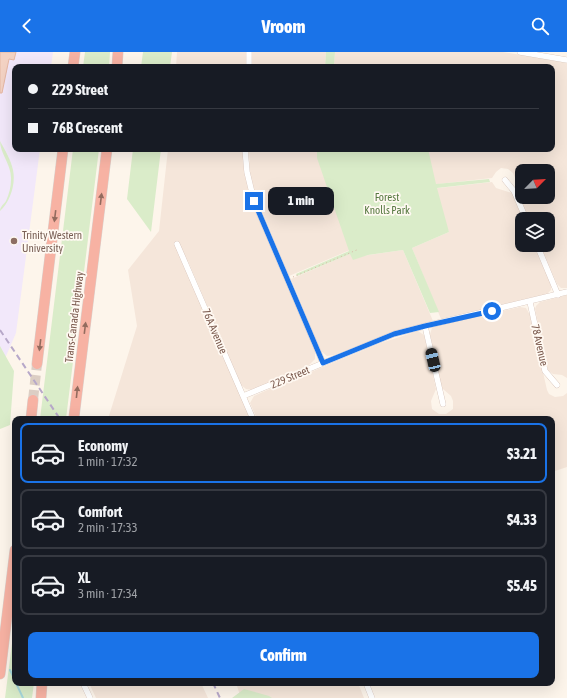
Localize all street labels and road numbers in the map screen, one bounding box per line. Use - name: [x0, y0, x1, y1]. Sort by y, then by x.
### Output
- street label: Trans-Canada Highway: [62, 270, 86, 363]
- street label: 76A Avenue: [200, 307, 230, 355]
- street label: 78 Avenue: [529, 323, 551, 367]
- street label: 229 Street: [269, 363, 311, 391]

